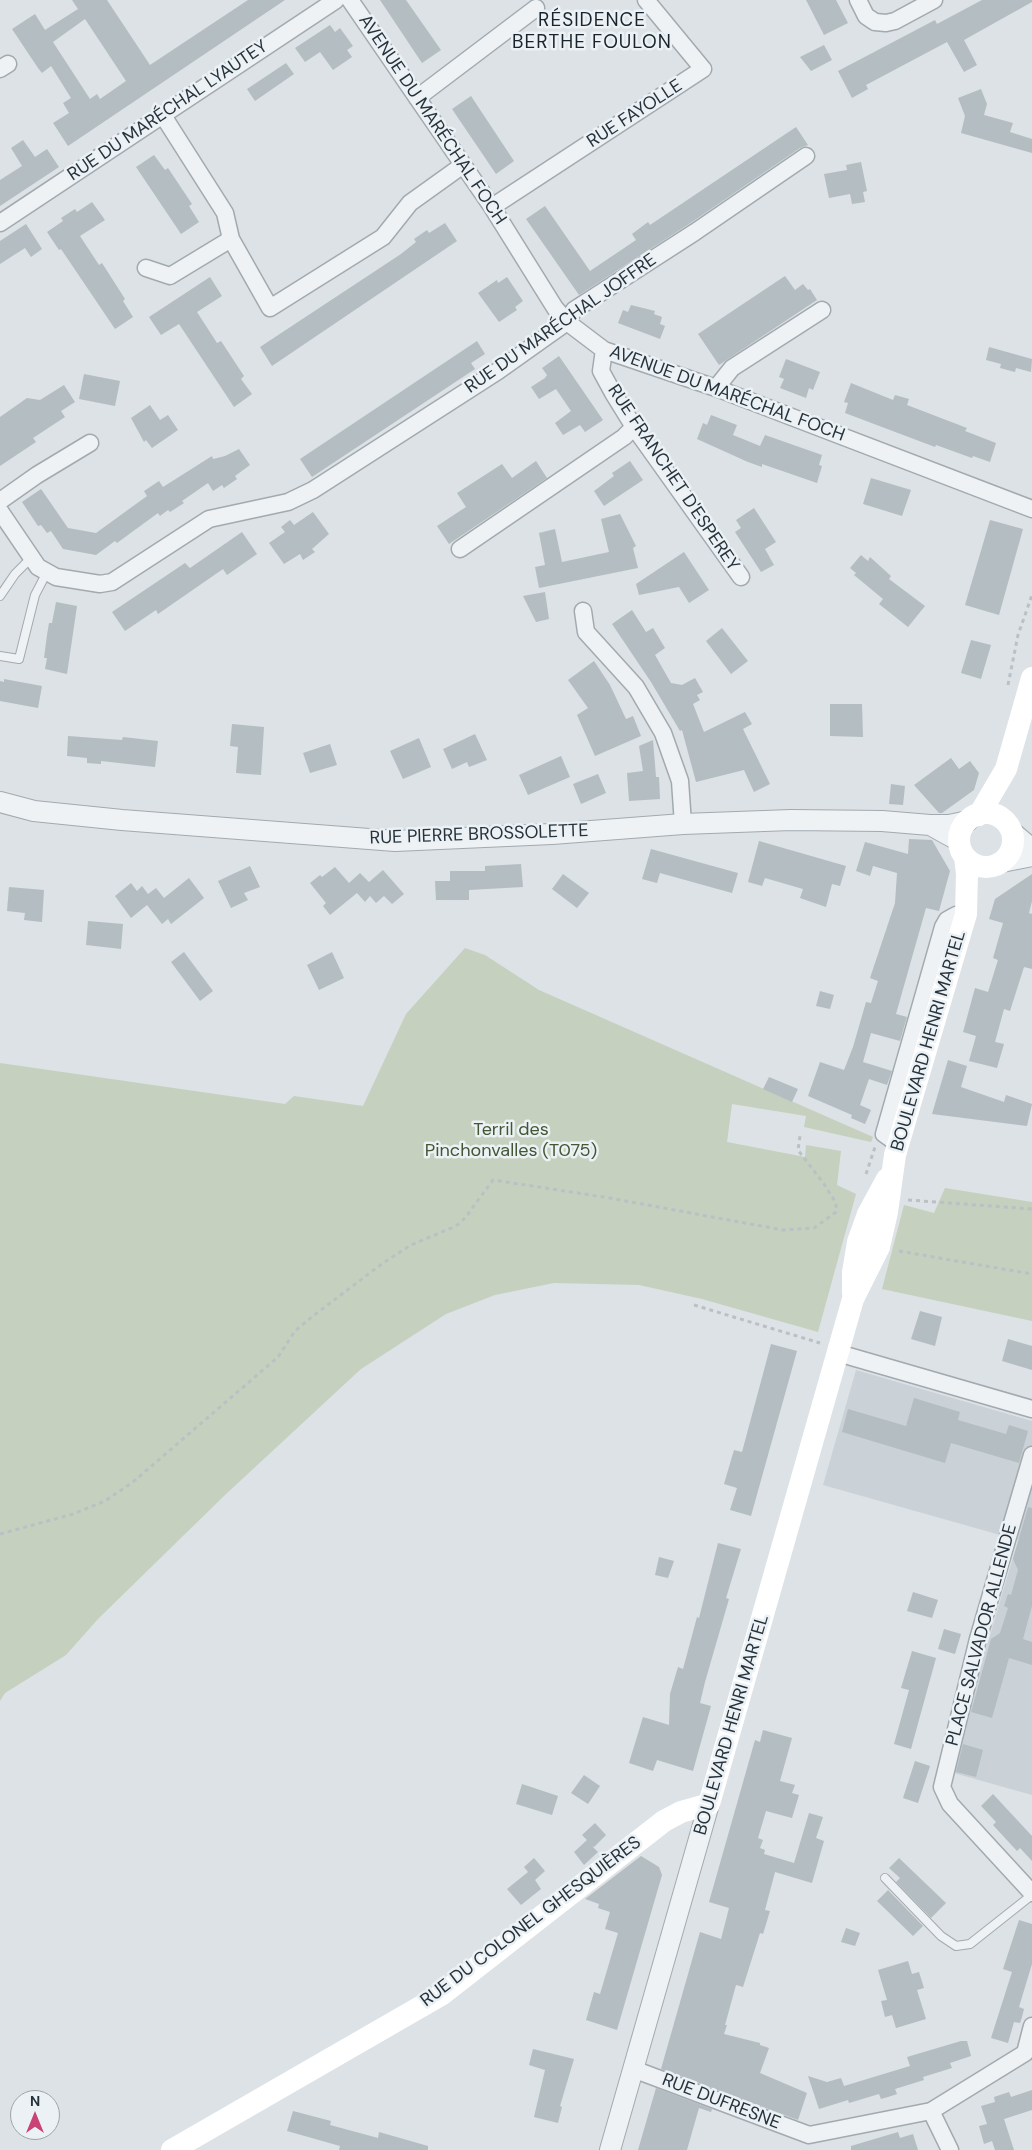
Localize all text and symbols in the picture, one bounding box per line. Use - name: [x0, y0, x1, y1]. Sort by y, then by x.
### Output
- district label: RÉSIDENCE BERTHE FOULON: [510, 10, 674, 54]
- street label: AVENUE DU MARÉCHAL FOCH: [354, 11, 510, 229]
- street label: RUE DU MARÉCHAL LYAUTEY: [64, 36, 272, 186]
- street label: RUE FAYOLLE: [583, 75, 687, 153]
- street label: RUE DU MARÉCHAL JOFFRE: [461, 250, 661, 398]
- street label: AVENUE DU MARÉCHAL FOCH: [606, 341, 848, 447]
- street label: RUE FRANCHET D'ESPEREY: [602, 381, 744, 575]
- street label: RUE PIERRE BROSSOLETTE: [369, 820, 589, 850]
- street label: BOULEVARD HENRI MARTEL: [887, 928, 971, 1154]
- park label: Terril des Pinchonvalles (T075): [425, 1119, 597, 1162]
- street label: PLACE SALVADOR ALLENDE: [942, 1522, 1022, 1748]
- street label: BOULEVARD HENRI MARTEL: [690, 1612, 774, 1838]
- street label: RUE DU COLONEL GHESQUIÈRES: [417, 1832, 645, 2012]
- street label: RUE DUFRESNE: [659, 2069, 783, 2135]
- north arrow: [10, 2090, 60, 2140]
- text: N: [30, 2092, 40, 2110]

